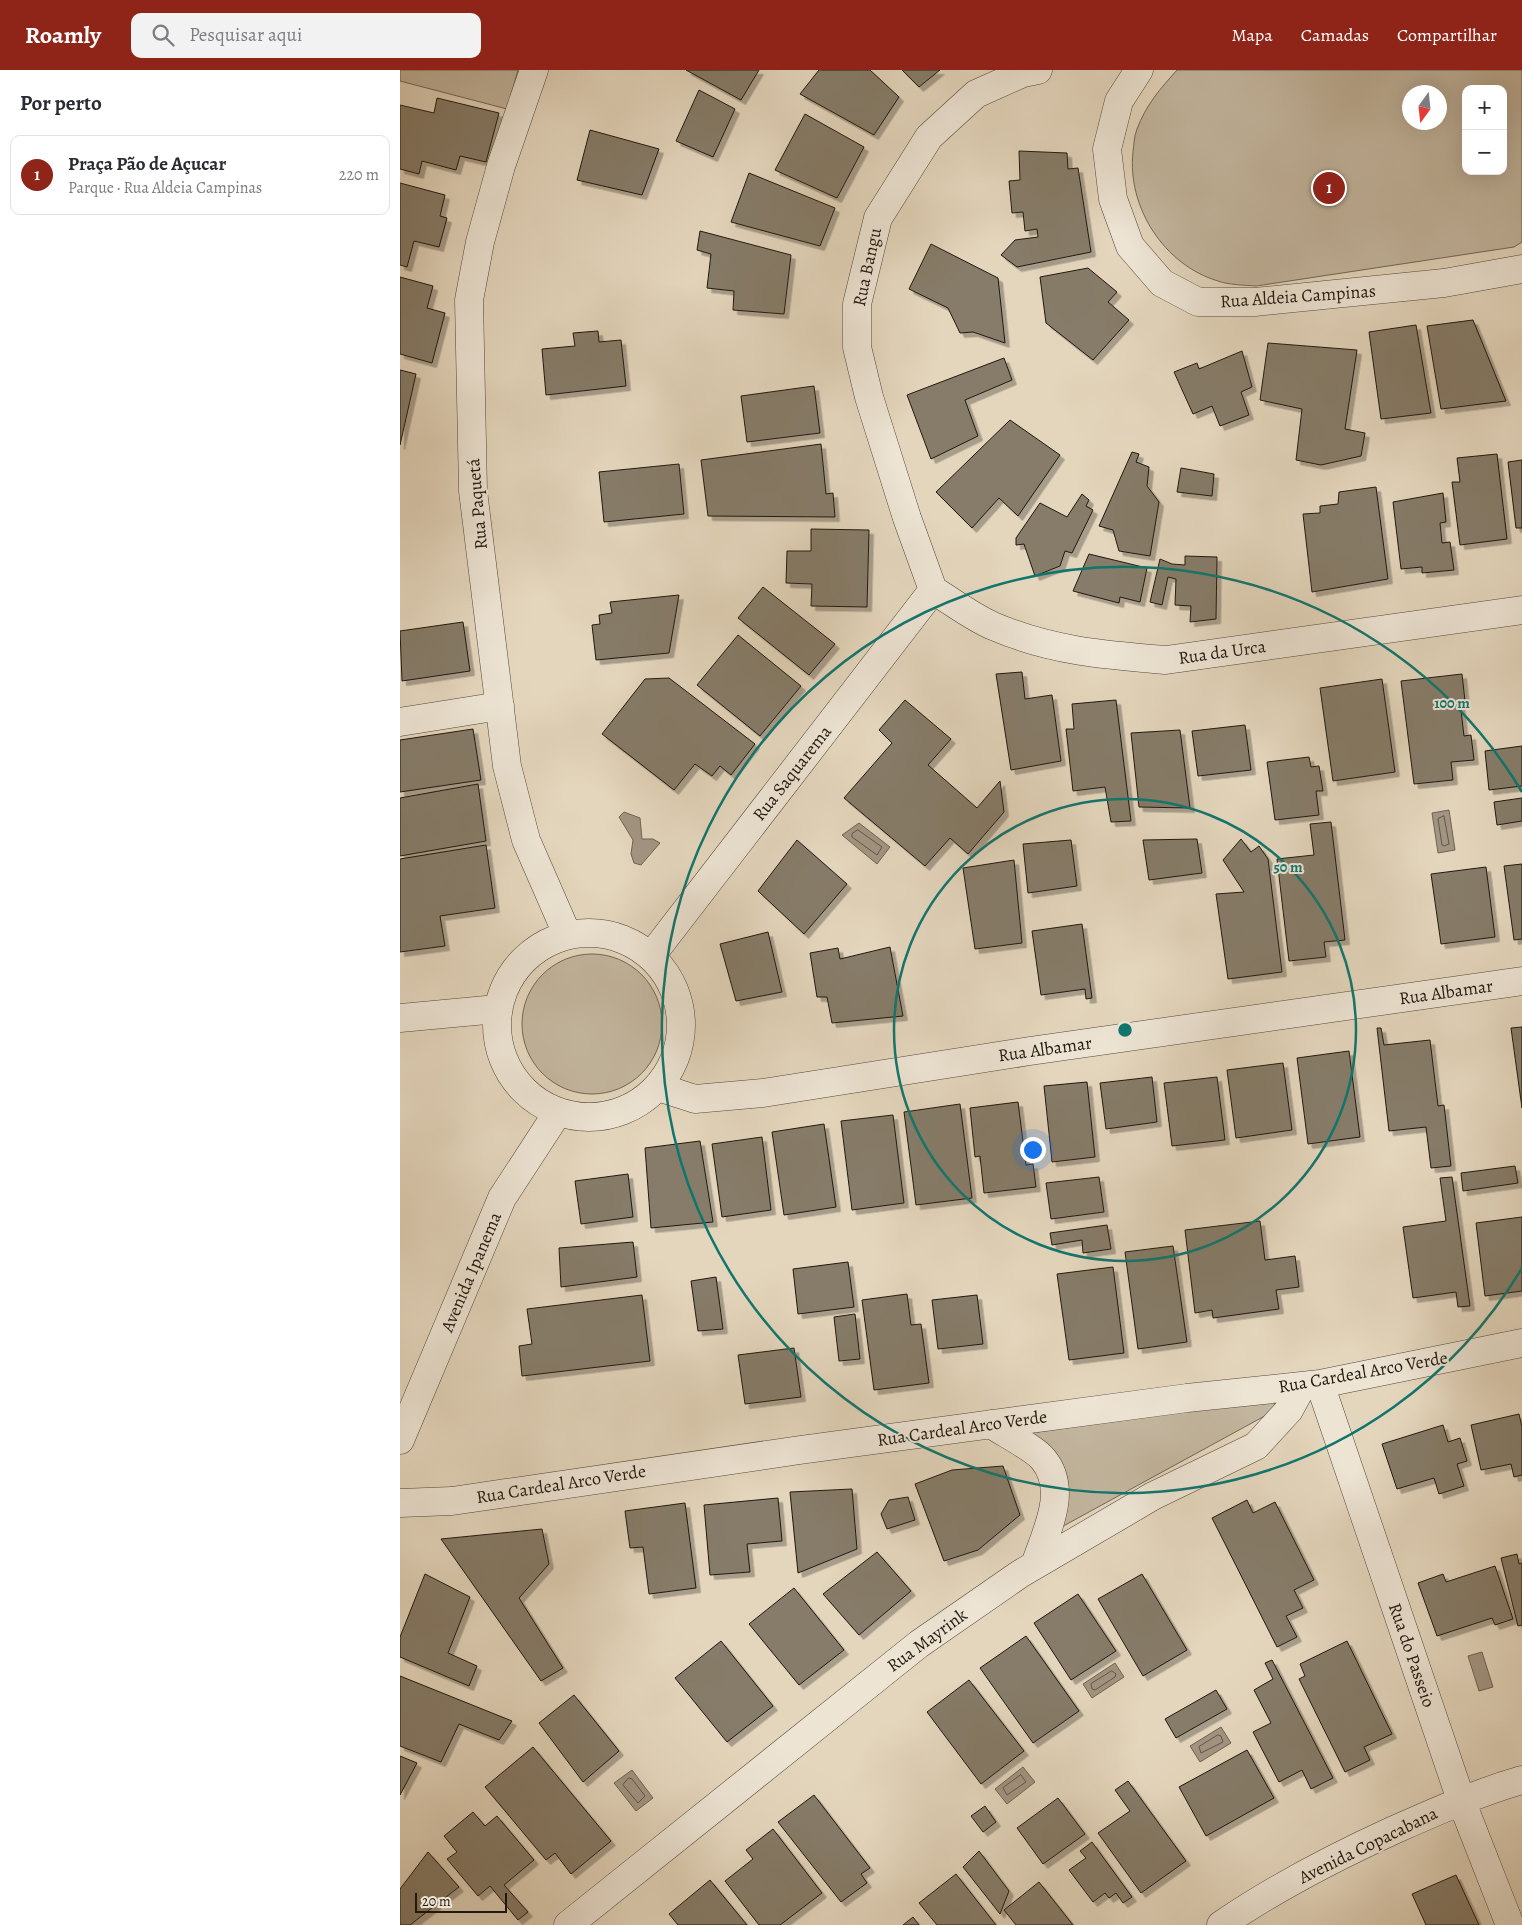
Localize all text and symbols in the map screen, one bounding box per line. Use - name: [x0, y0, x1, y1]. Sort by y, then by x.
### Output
- search box: [131, 13, 481, 58]
- text: Roamly: [25, 19, 101, 51]
- icon: search: [149, 21, 177, 49]
- text: Pesquisar aqui: [189, 22, 302, 48]
- text: Mapa: [1231, 23, 1273, 47]
- text: Camadas: [1301, 23, 1369, 47]
- text: Compartilhar: [1397, 23, 1497, 47]
- north arrow: [1402, 85, 1447, 130]
- map controls: [1462, 85, 1507, 175]
- button: +: [1462, 85, 1507, 130]
- text: Por perto: [20, 89, 102, 117]
- button: −: [1462, 130, 1507, 175]
- text: Praça Pão de Açucar: [68, 151, 226, 177]
- text: 1: [34, 164, 40, 186]
- text: 220 m: [339, 164, 379, 186]
- pin: 1: [1313, 169, 1345, 207]
- text: Parque · Rua Aldeia Campinas: [68, 177, 262, 199]
- street label: Rua Bangu: [847, 225, 887, 309]
- street label: Rua Aldeia Campinas: [1219, 279, 1377, 313]
- street label: Rua Paquetá: [461, 457, 493, 551]
- street label: Rua da Urca: [1177, 634, 1268, 670]
- text: 100 m: [1434, 693, 1470, 713]
- street label: Rua Saquarema: [747, 720, 837, 826]
- text: 50 m: [1273, 857, 1303, 877]
- street label: Rua Albamar: [1398, 974, 1495, 1010]
- centre of rings: [1116, 1021, 1134, 1039]
- street label: Rua Albamar: [997, 1031, 1094, 1067]
- your location: [1020, 1137, 1046, 1163]
- street label: Avenida Ipanema: [435, 1208, 507, 1337]
- street label: Rua Cardeal Arco Verde: [1276, 1345, 1450, 1399]
- street label: Rua Cardeal Arco Verde: [875, 1404, 1049, 1452]
- street label: Rua Cardeal Arco Verde: [474, 1459, 648, 1509]
- street label: Rua do Passeio: [1383, 1600, 1441, 1710]
- street label: Rua Mayrink: [882, 1603, 972, 1677]
- street label: Avenida Copacabana: [1294, 1801, 1442, 1890]
- scale bar: [415, 1890, 508, 1913]
- text: 20 m: [422, 1892, 451, 1911]

